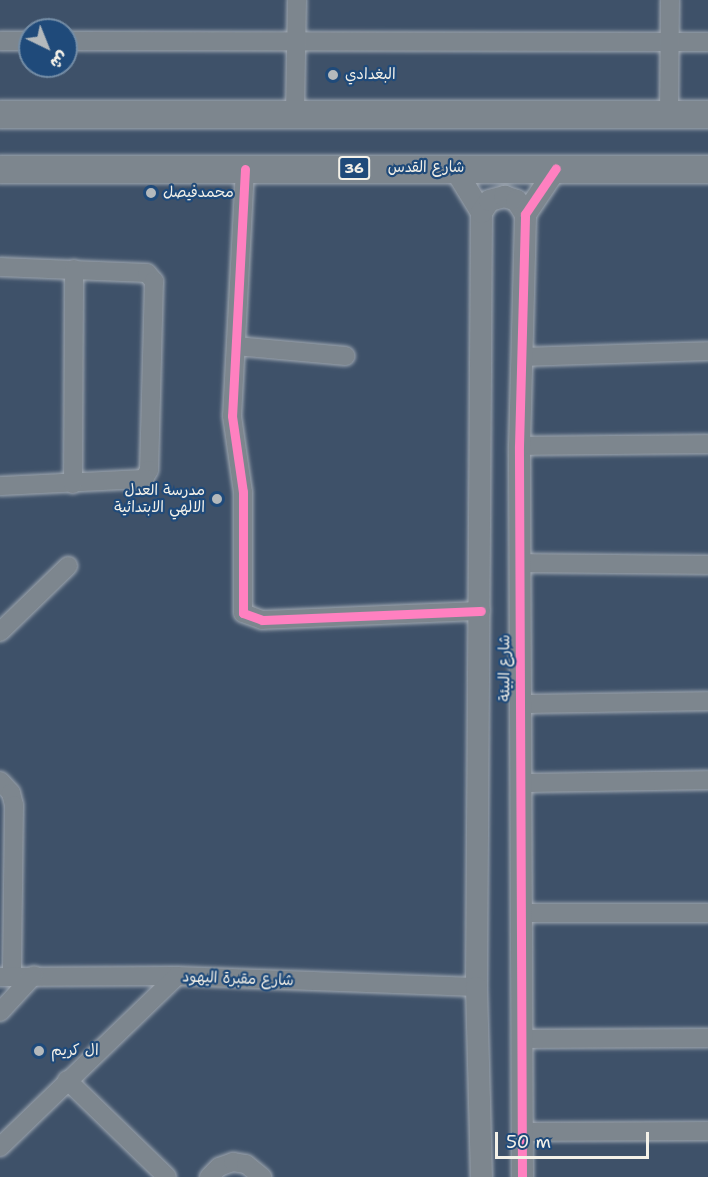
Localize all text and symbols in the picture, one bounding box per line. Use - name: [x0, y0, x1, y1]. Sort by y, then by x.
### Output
- north arrow: [18, 18, 78, 78]
- text: ش: [46, 46, 73, 74]
- place label: البغدادي: [345, 66, 396, 84]
- marker: البغدادي: [326, 68, 340, 82]
- road number: 36: [338, 157, 370, 179]
- street label: شارع القدس: [388, 159, 464, 177]
- place label: محمدفيصل: [163, 184, 234, 202]
- marker: محمدفيصل: [144, 186, 158, 200]
- place label: مدرسة العدل الالهي الابتدائية: [114, 481, 205, 516]
- marker: مدرسة العدل الالهي الابتدائية: [210, 492, 224, 506]
- street label: شارع البيئة: [496, 635, 514, 701]
- street label: شارع مقبرة اليهود: [182, 968, 294, 990]
- place label: ال كريم: [51, 1042, 99, 1060]
- marker: ال كريم: [32, 1044, 46, 1058]
- scale bar: [498, 1120, 652, 1158]
- text: 50 m: [506, 1130, 551, 1154]

